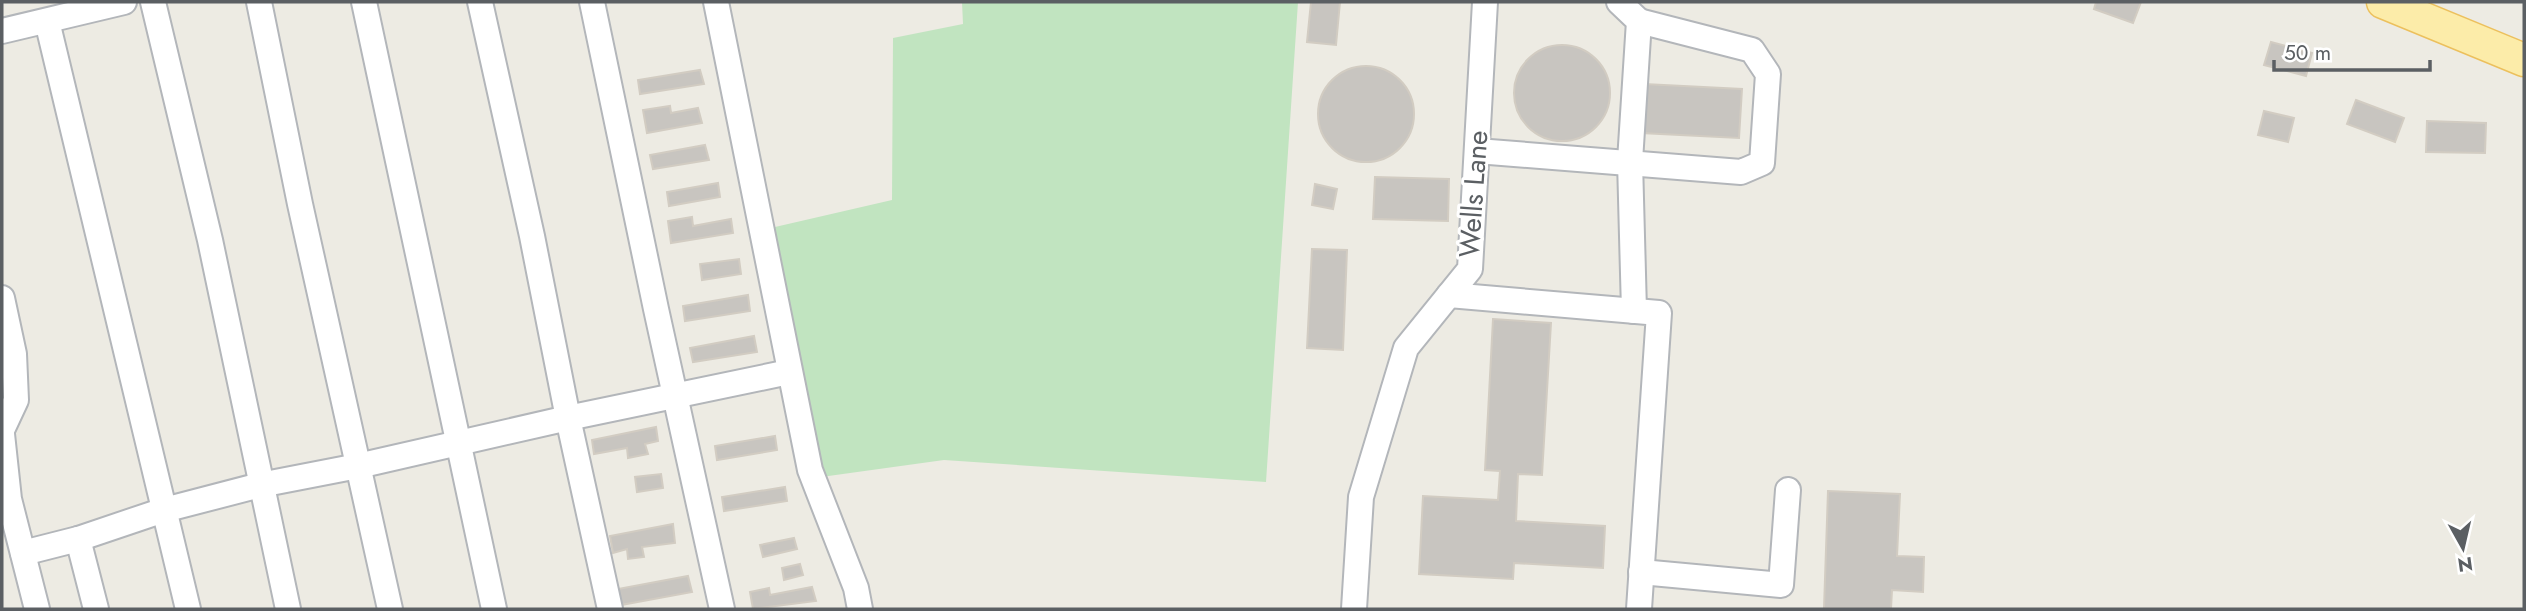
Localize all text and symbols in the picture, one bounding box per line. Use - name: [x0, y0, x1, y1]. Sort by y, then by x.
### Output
- scale bar: [2274, 28, 2430, 72]
- text: 50 m: [2284, 38, 2331, 68]
- street label: Wells Lane: [1449, 129, 1498, 259]
- north arrow: [2428, 513, 2498, 583]
- text: N: [2456, 550, 2475, 579]

